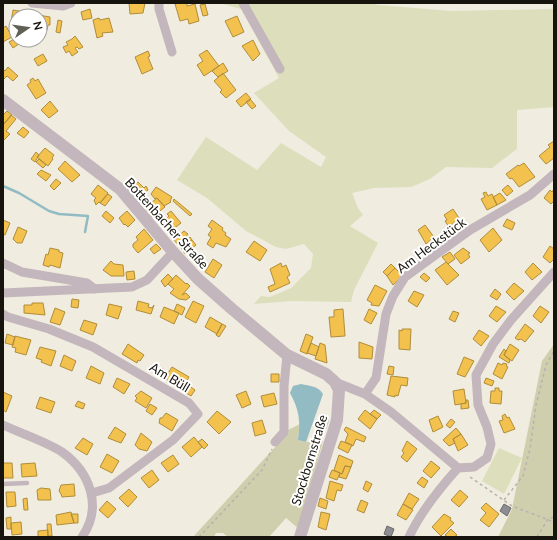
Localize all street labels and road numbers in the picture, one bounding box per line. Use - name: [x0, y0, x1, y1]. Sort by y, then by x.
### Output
- street label: Bottenbacher Straße: [122, 174, 212, 272]
- street label: Am Heckstück: [393, 214, 469, 276]
- street label: Am Büll: [147, 359, 193, 395]
- street label: Stockbornstraße: [288, 413, 330, 507]

